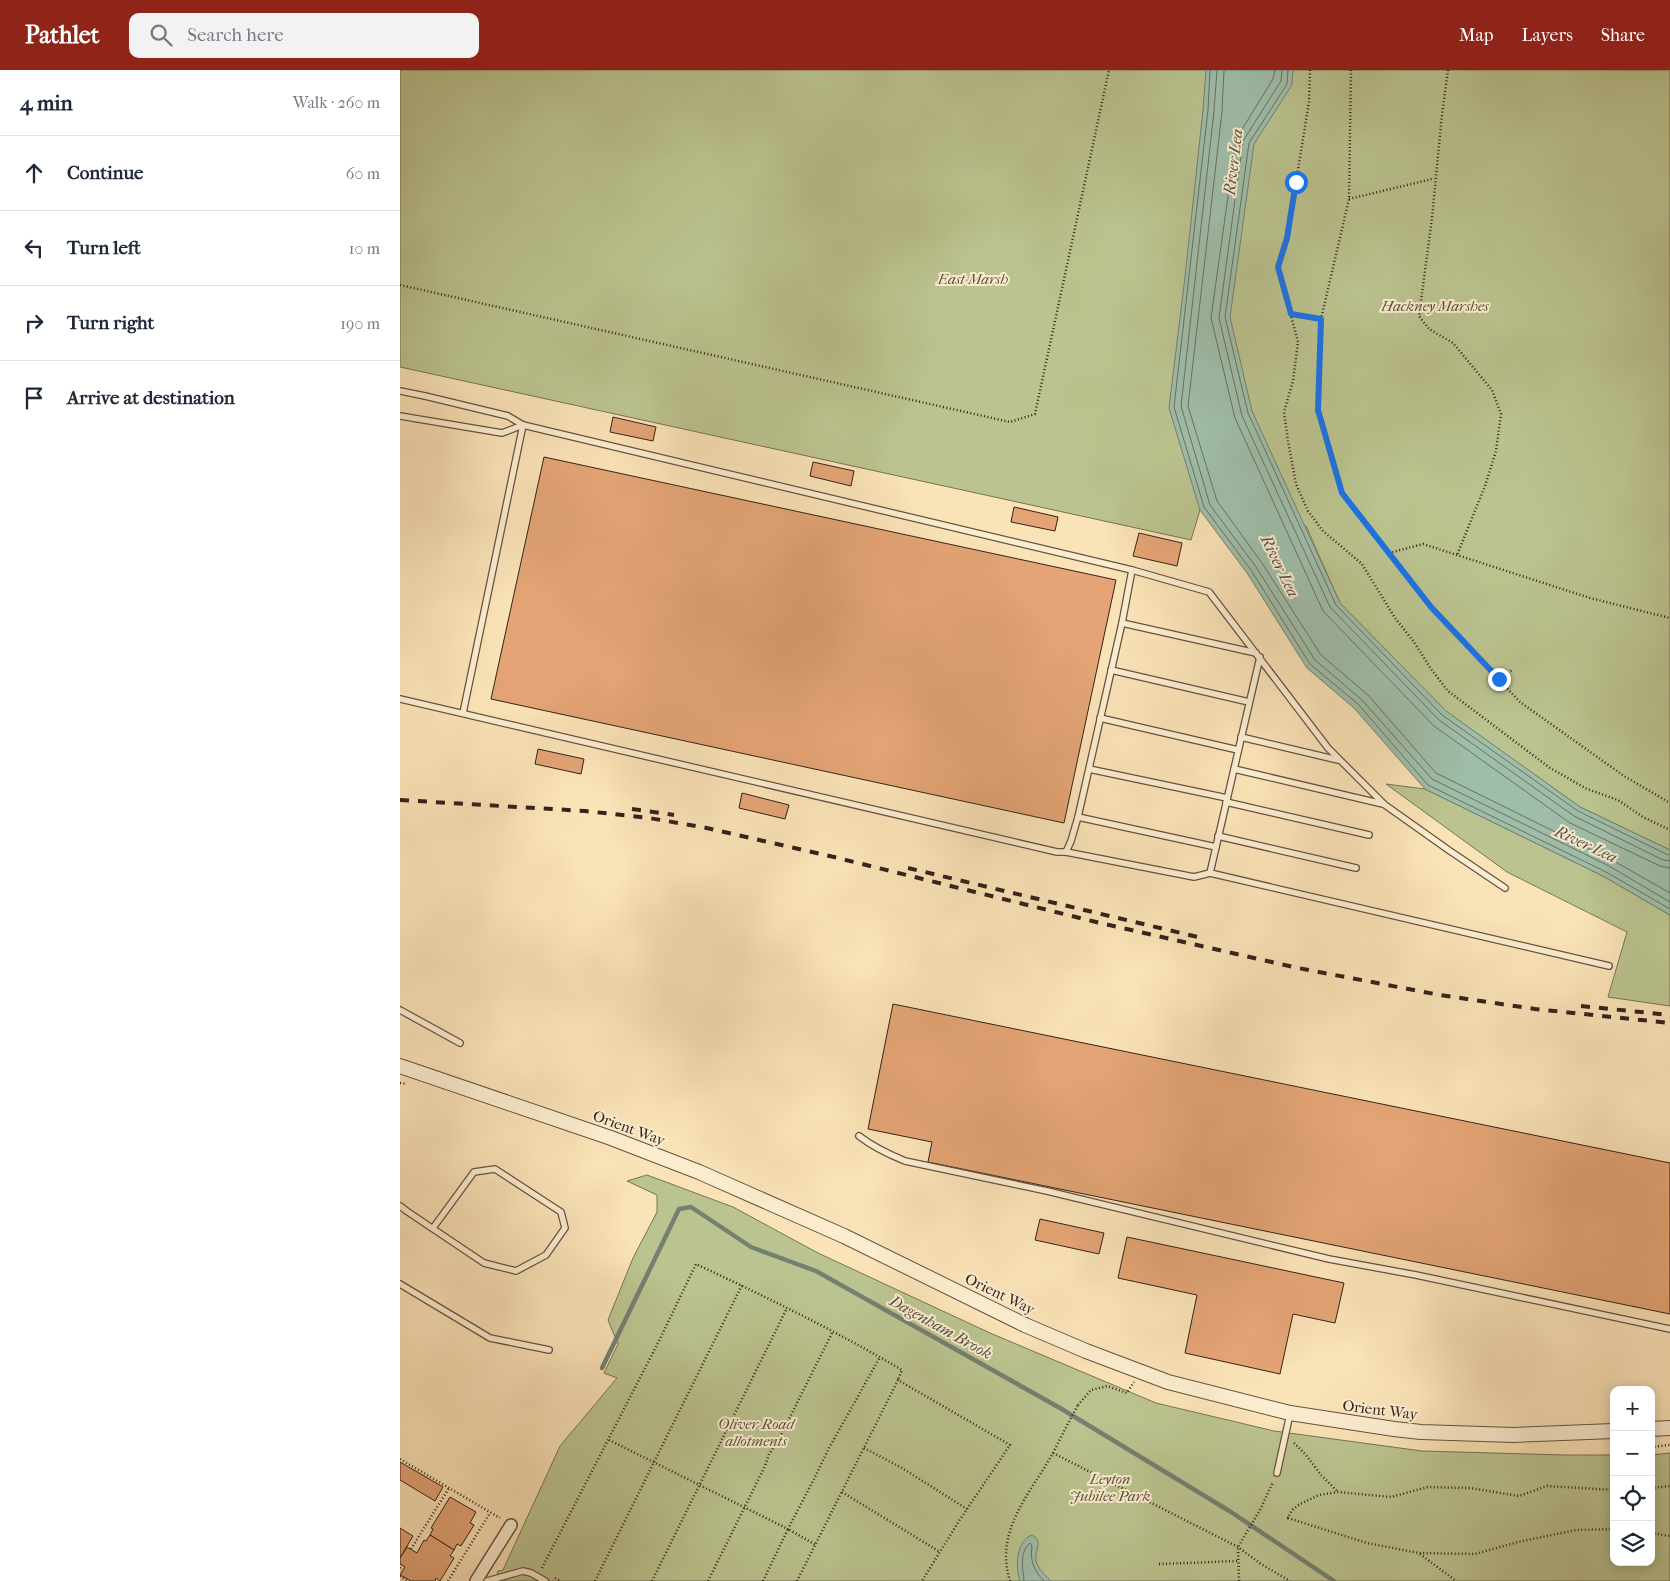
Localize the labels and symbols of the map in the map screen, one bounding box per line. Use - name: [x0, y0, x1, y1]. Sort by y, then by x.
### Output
- water label: River Lea: [1219, 128, 1246, 197]
- route start: [1285, 171, 1308, 194]
- park label: East Marsh: [937, 270, 1008, 288]
- park label: Hackney Marshes: [1380, 297, 1489, 315]
- water label: River Lea: [1256, 531, 1303, 600]
- route end: [1488, 668, 1511, 691]
- water label: River Lea: [1551, 821, 1620, 867]
- street label: Orient Way: [590, 1107, 669, 1150]
- street label: Orient Way: [962, 1269, 1039, 1319]
- water label: Dagenham Brook: [886, 1291, 996, 1363]
- street label: Orient Way: [1341, 1396, 1420, 1424]
- park label: Oliver Road allotments: [718, 1415, 796, 1450]
- park label: Leyton Jubilee Park: [1070, 1470, 1150, 1505]

